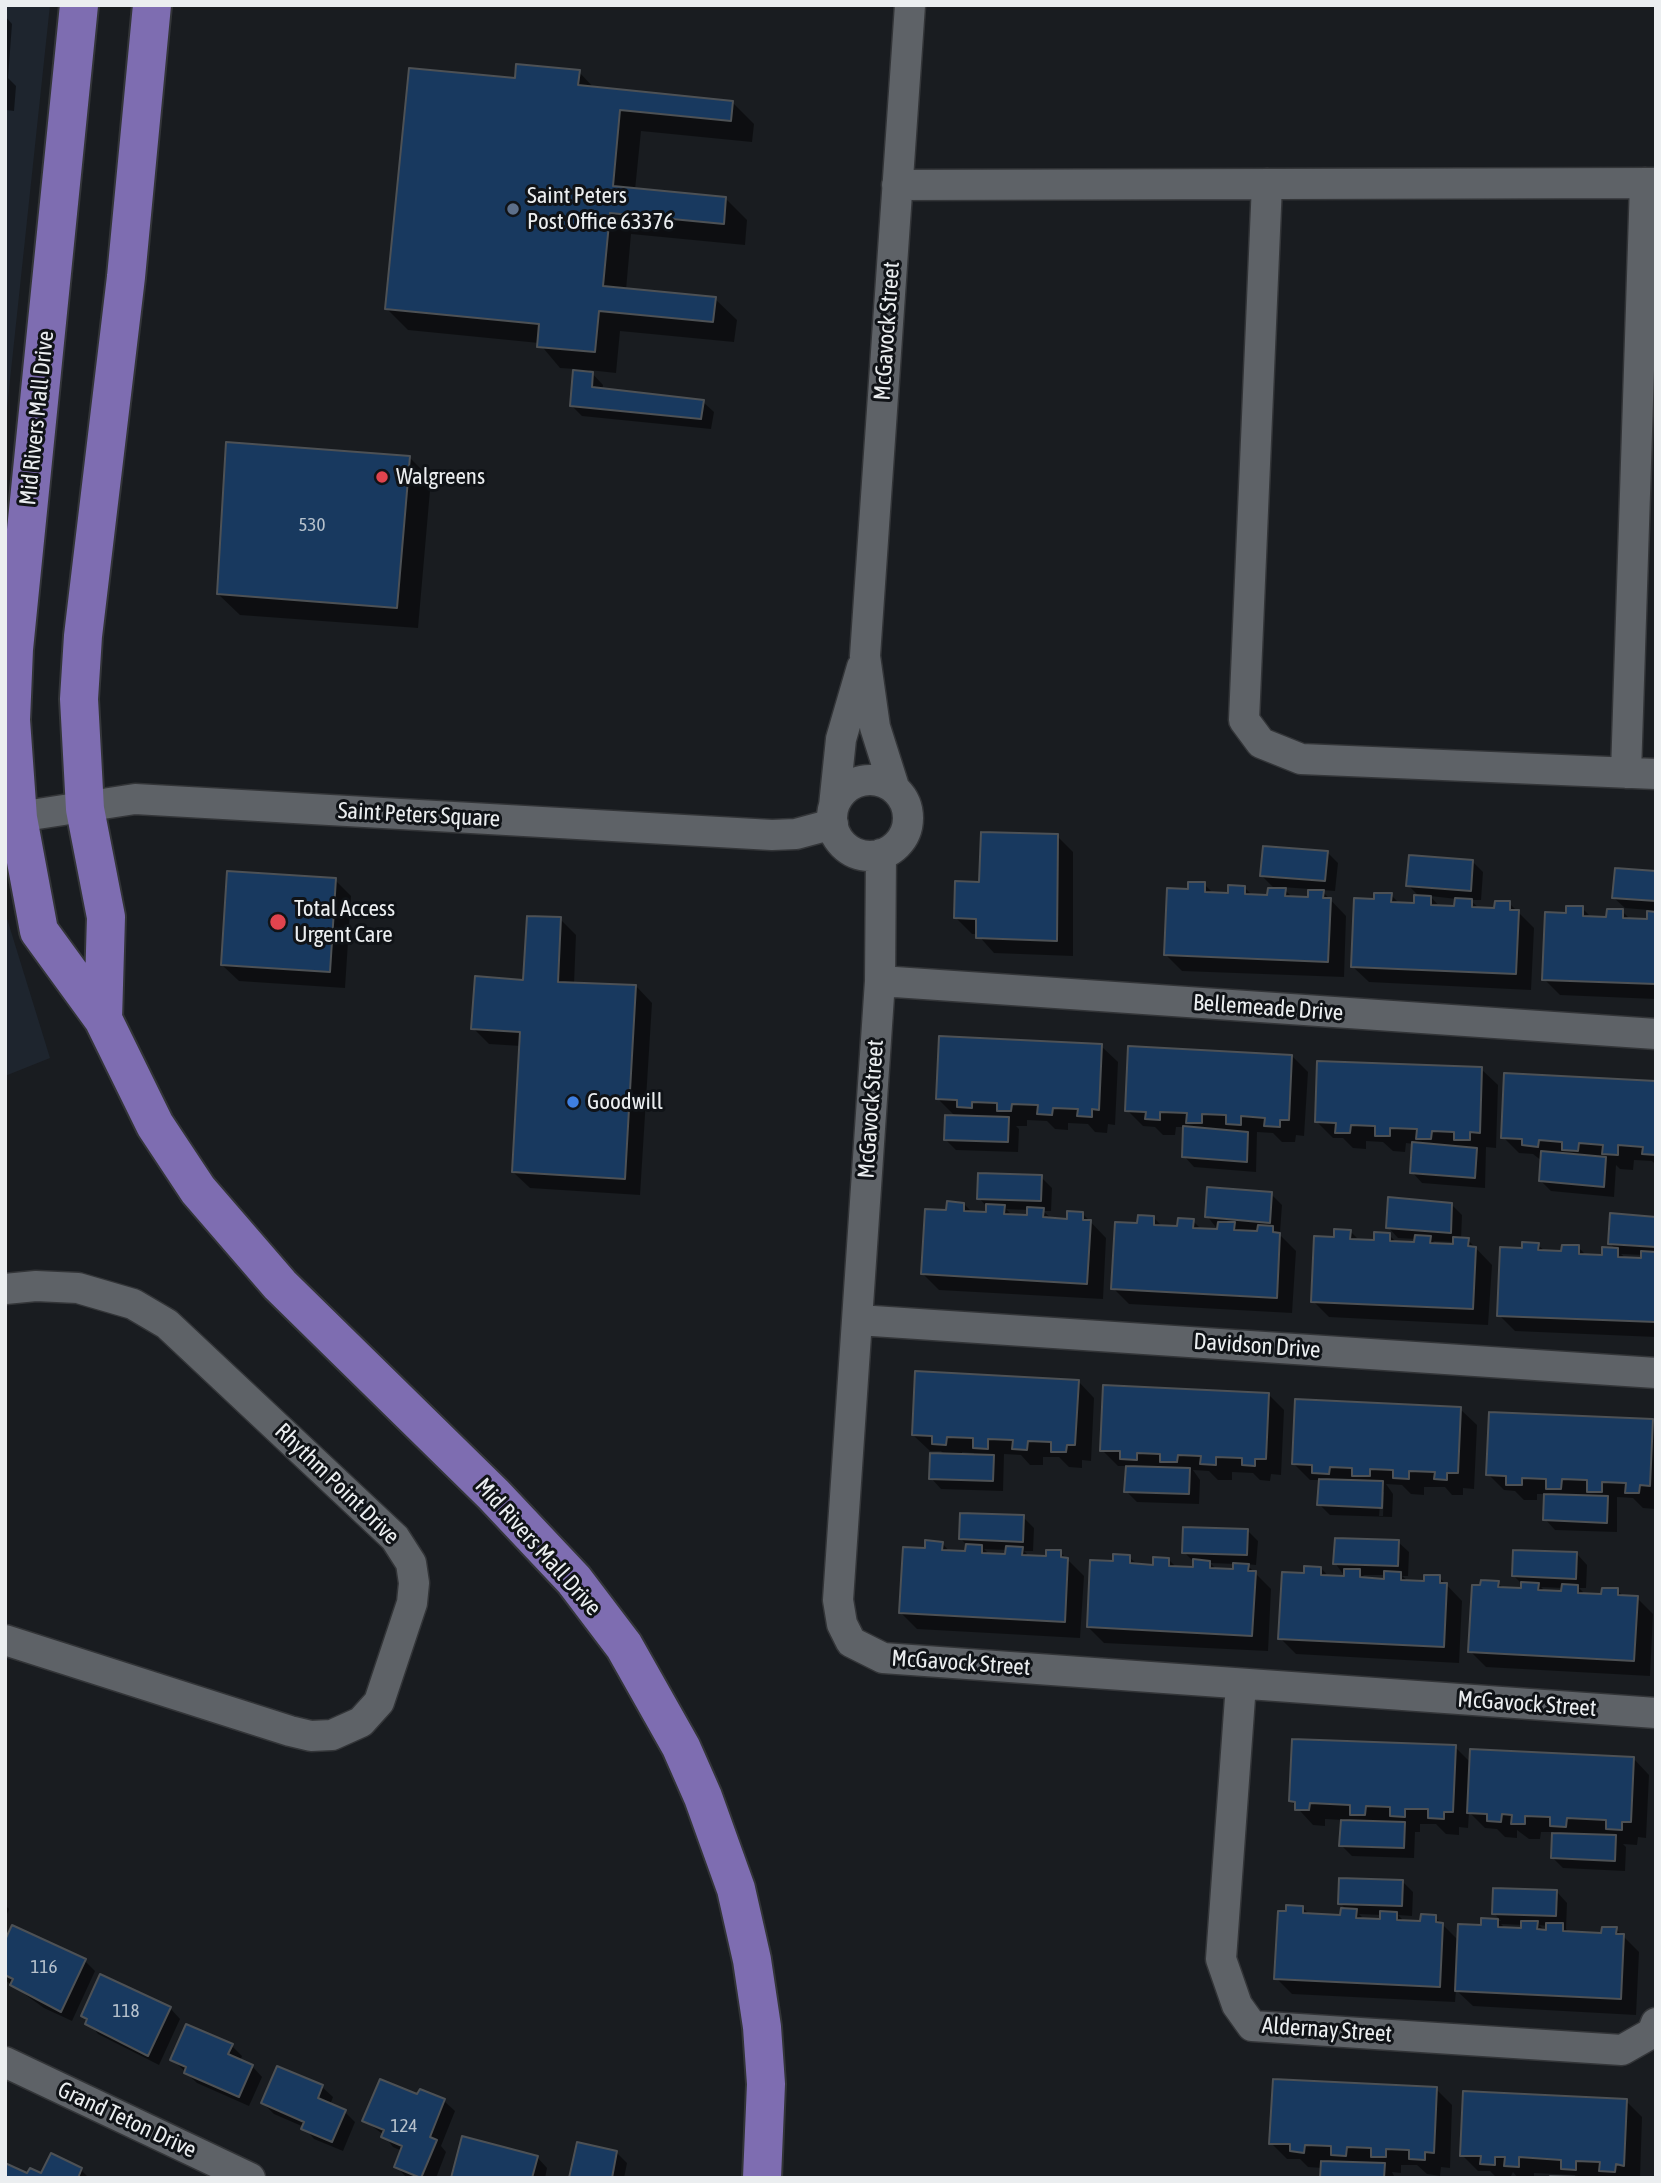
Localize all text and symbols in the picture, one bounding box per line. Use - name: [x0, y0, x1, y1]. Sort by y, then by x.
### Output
- place label: Saint Peters Post Office 63376: [527, 182, 674, 236]
- marker: Saint Peters Post Office 63376: [505, 201, 521, 217]
- street label: McGavock Street: [868, 261, 906, 401]
- street label: Mid Rivers Mall Drive: [14, 329, 60, 507]
- place label: Walgreens: [396, 463, 485, 491]
- marker: Walgreens: [374, 469, 390, 485]
- house number: 530: [299, 514, 325, 536]
- street label: Saint Peters Square: [337, 797, 501, 833]
- place label: Total Access Urgent Care: [294, 895, 395, 949]
- marker: Total Access Urgent Care: [268, 912, 288, 932]
- street label: Bellemeade Drive: [1192, 989, 1344, 1027]
- street label: McGavock Street: [852, 1039, 890, 1179]
- place label: Goodwill: [587, 1088, 663, 1116]
- marker: Goodwill: [565, 1094, 581, 1110]
- street label: Davidson Drive: [1193, 1328, 1321, 1364]
- street label: Rhythm Point Drive: [269, 1418, 405, 1550]
- street label: Mid Rivers Mall Drive: [469, 1473, 607, 1621]
- street label: McGavock Street: [891, 1644, 1031, 1682]
- street label: McGavock Street: [1457, 1685, 1597, 1723]
- house number: 116: [31, 1956, 57, 1978]
- house number: 118: [113, 2000, 139, 2022]
- street label: Aldernay Street: [1261, 2012, 1393, 2048]
- street label: Grand Teton Drive: [53, 2076, 201, 2164]
- house number: 124: [391, 2115, 417, 2137]

